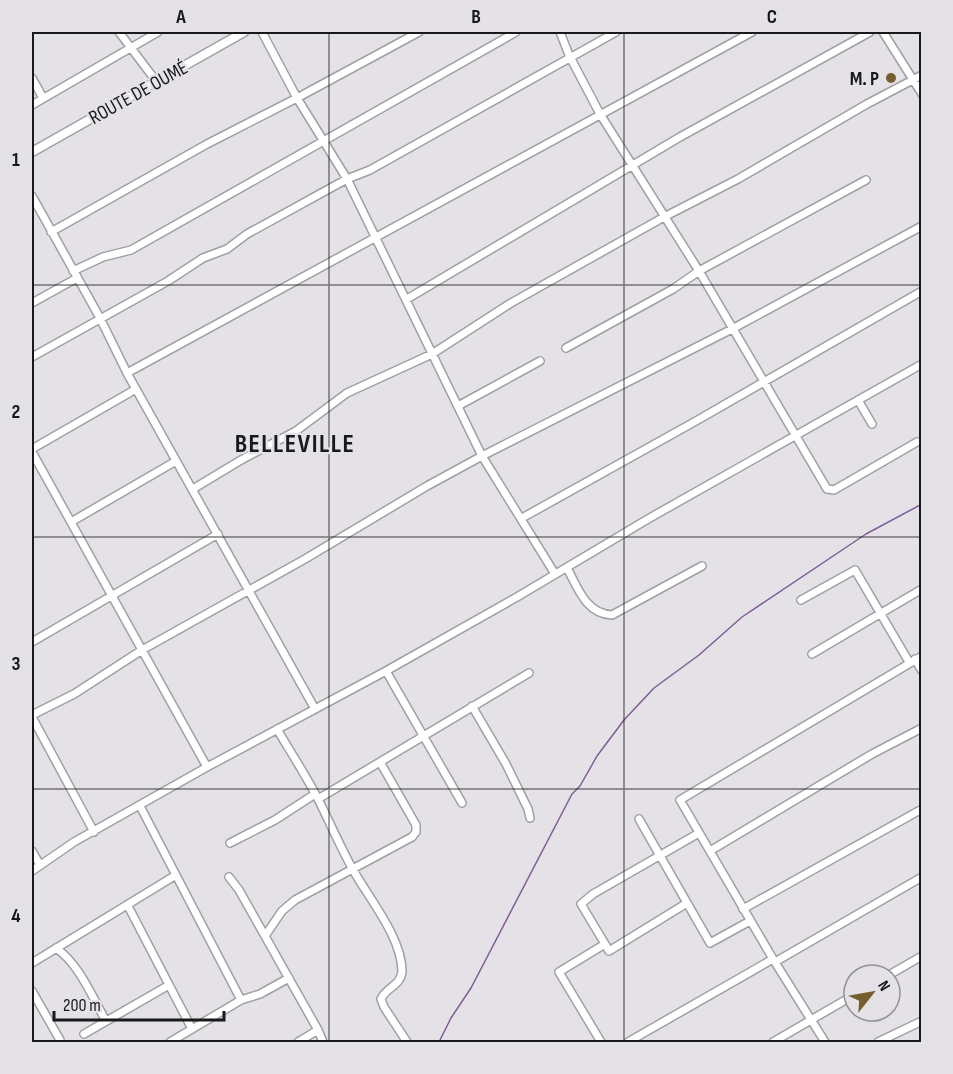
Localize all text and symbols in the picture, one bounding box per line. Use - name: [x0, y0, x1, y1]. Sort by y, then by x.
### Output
- text: A: [175, 5, 186, 29]
- text: B: [471, 5, 481, 29]
- text: C: [767, 5, 777, 29]
- street label: ROUTE DE OUMÉ: [85, 56, 192, 130]
- place label: M. P: [850, 67, 879, 91]
- marker: M. P: [884, 71, 898, 85]
- text: 1: [12, 148, 20, 172]
- text: 2: [12, 400, 20, 424]
- district label: BELLEVILLE: [235, 429, 355, 460]
- text: 3: [12, 652, 21, 676]
- text: 4: [11, 904, 21, 928]
- north arrow: [842, 963, 902, 1023]
- text: N: [873, 977, 894, 995]
- scale bar: [54, 984, 224, 1022]
- text: 200 m: [63, 995, 101, 1016]

